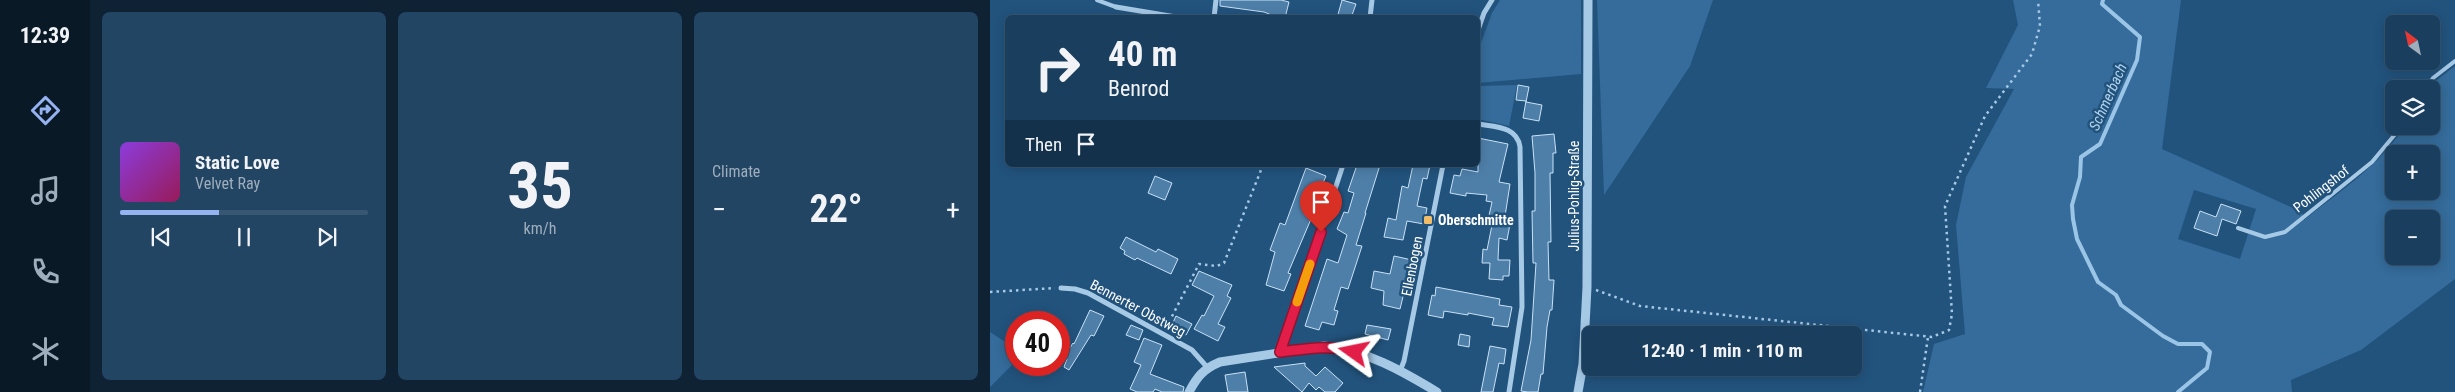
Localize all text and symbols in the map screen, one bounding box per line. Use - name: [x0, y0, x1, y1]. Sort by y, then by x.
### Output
- north arrow: [2385, 15, 2440, 70]
- map controls: [2385, 15, 2440, 265]
- text: 12:39: [20, 23, 70, 48]
- text: 40 m: [1108, 34, 1177, 75]
- icon: right: [1025, 35, 1090, 100]
- water label: Schmerbach: [2085, 61, 2131, 133]
- text: Benrod: [1108, 76, 1169, 101]
- button: layers: [2385, 80, 2440, 135]
- icon: directions: [28, 93, 63, 128]
- icon: arrive: [1072, 130, 1100, 158]
- text: Then: [1025, 133, 1062, 156]
- street label: Julius-Pohlig-Straße: [1566, 140, 1582, 251]
- button: +: [2385, 145, 2440, 200]
- text: 35: [507, 148, 573, 224]
- text: Static Love: [195, 151, 280, 174]
- text: Climate: [712, 162, 760, 181]
- street label: Pohlingshof: [2290, 162, 2352, 216]
- icon: music: [28, 173, 63, 208]
- text: Velvet Ray: [195, 174, 260, 193]
- pin: [1300, 181, 1342, 232]
- text: 22°: [809, 187, 863, 231]
- icon: arrive: [1307, 188, 1335, 216]
- text: −: [712, 193, 726, 226]
- text: +: [946, 193, 960, 226]
- button: −: [2385, 210, 2440, 265]
- place label: Oberschmitte: [1438, 212, 1514, 228]
- marker: Oberschmitte: [1422, 214, 1434, 226]
- text: km/h: [524, 219, 556, 238]
- icon: previous: [147, 223, 175, 251]
- icon: pause: [230, 223, 258, 251]
- icon: next: [313, 223, 341, 251]
- street label: Ellenbogen: [1398, 235, 1426, 297]
- icon: phone: [28, 254, 63, 289]
- street label: Bennerter Obstweg: [1088, 276, 1188, 340]
- speed limit sign: 40: [1005, 311, 1070, 376]
- position arrow: [1327, 325, 1379, 377]
- icon: climate: [28, 334, 63, 369]
- text: 12:40 · 1 min · 110 m: [1641, 339, 1803, 362]

